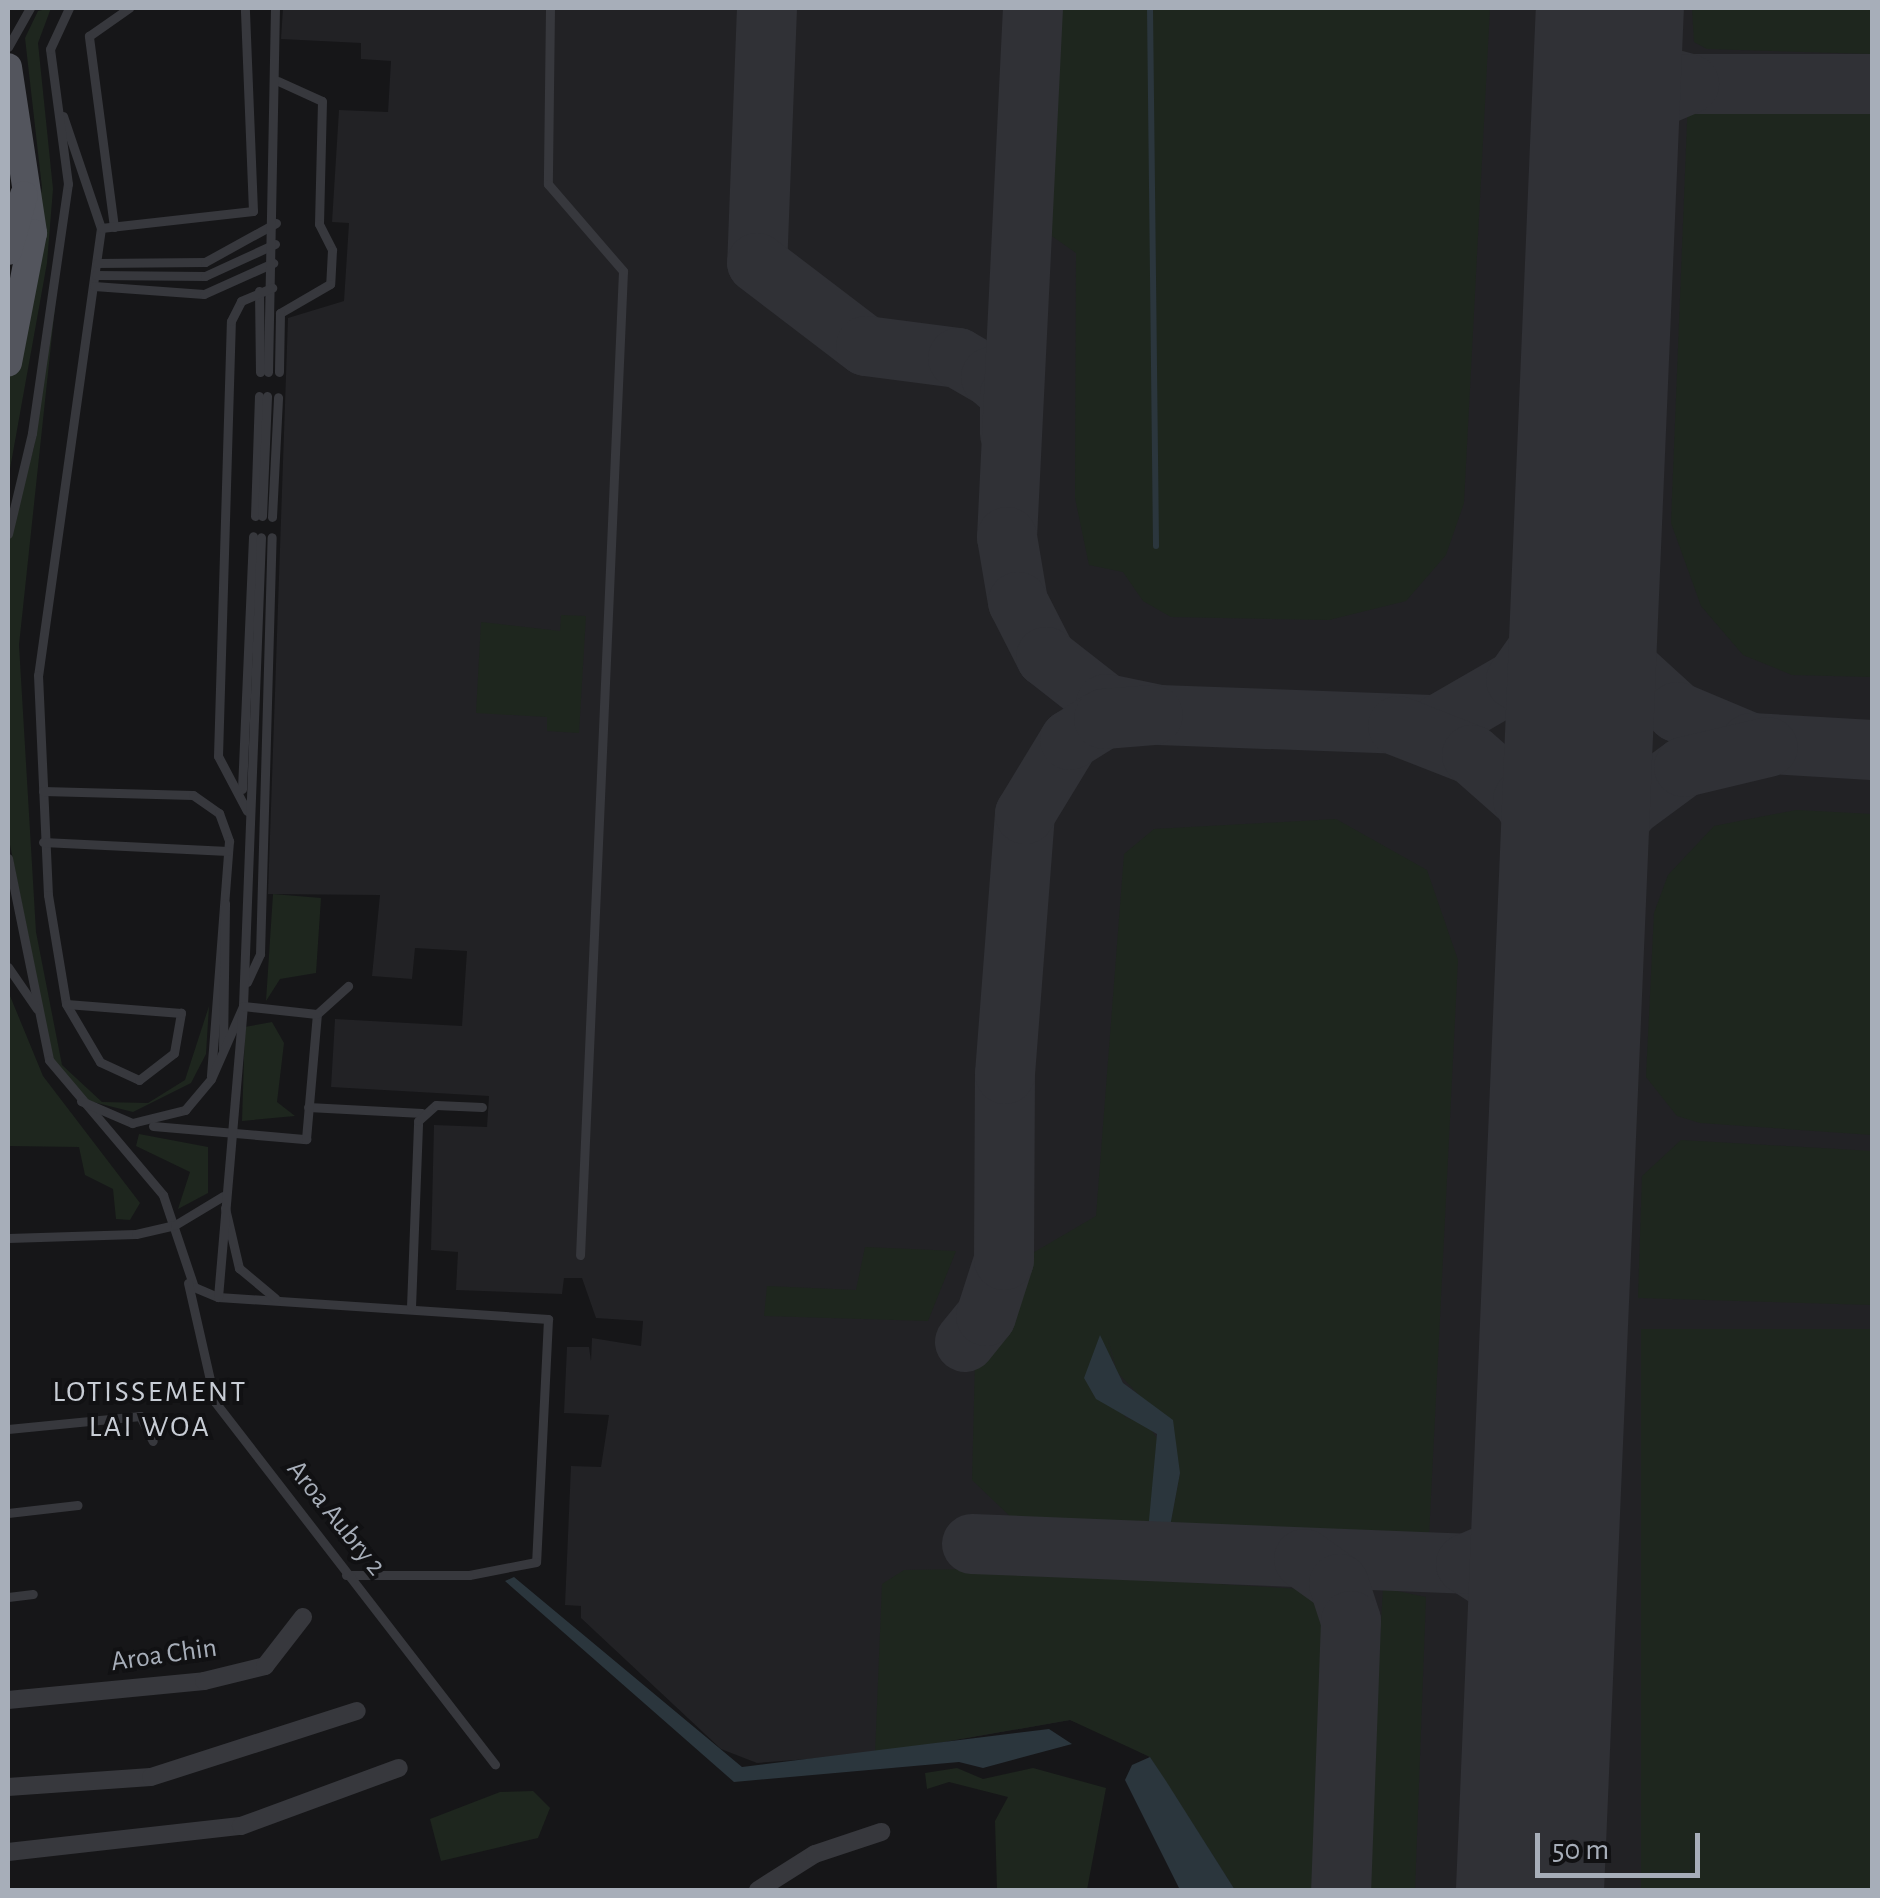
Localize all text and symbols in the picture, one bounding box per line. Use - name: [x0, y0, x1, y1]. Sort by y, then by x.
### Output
- district label: LOTISSEMENT LAI WOA: [52, 1374, 248, 1444]
- street label: Aroa Aubry 2: [279, 1453, 393, 1583]
- street label: Aroa Chin: [109, 1631, 219, 1679]
- scale bar: [1540, 1813, 1705, 1875]
- text: 50 m: [1552, 1835, 1609, 1865]

